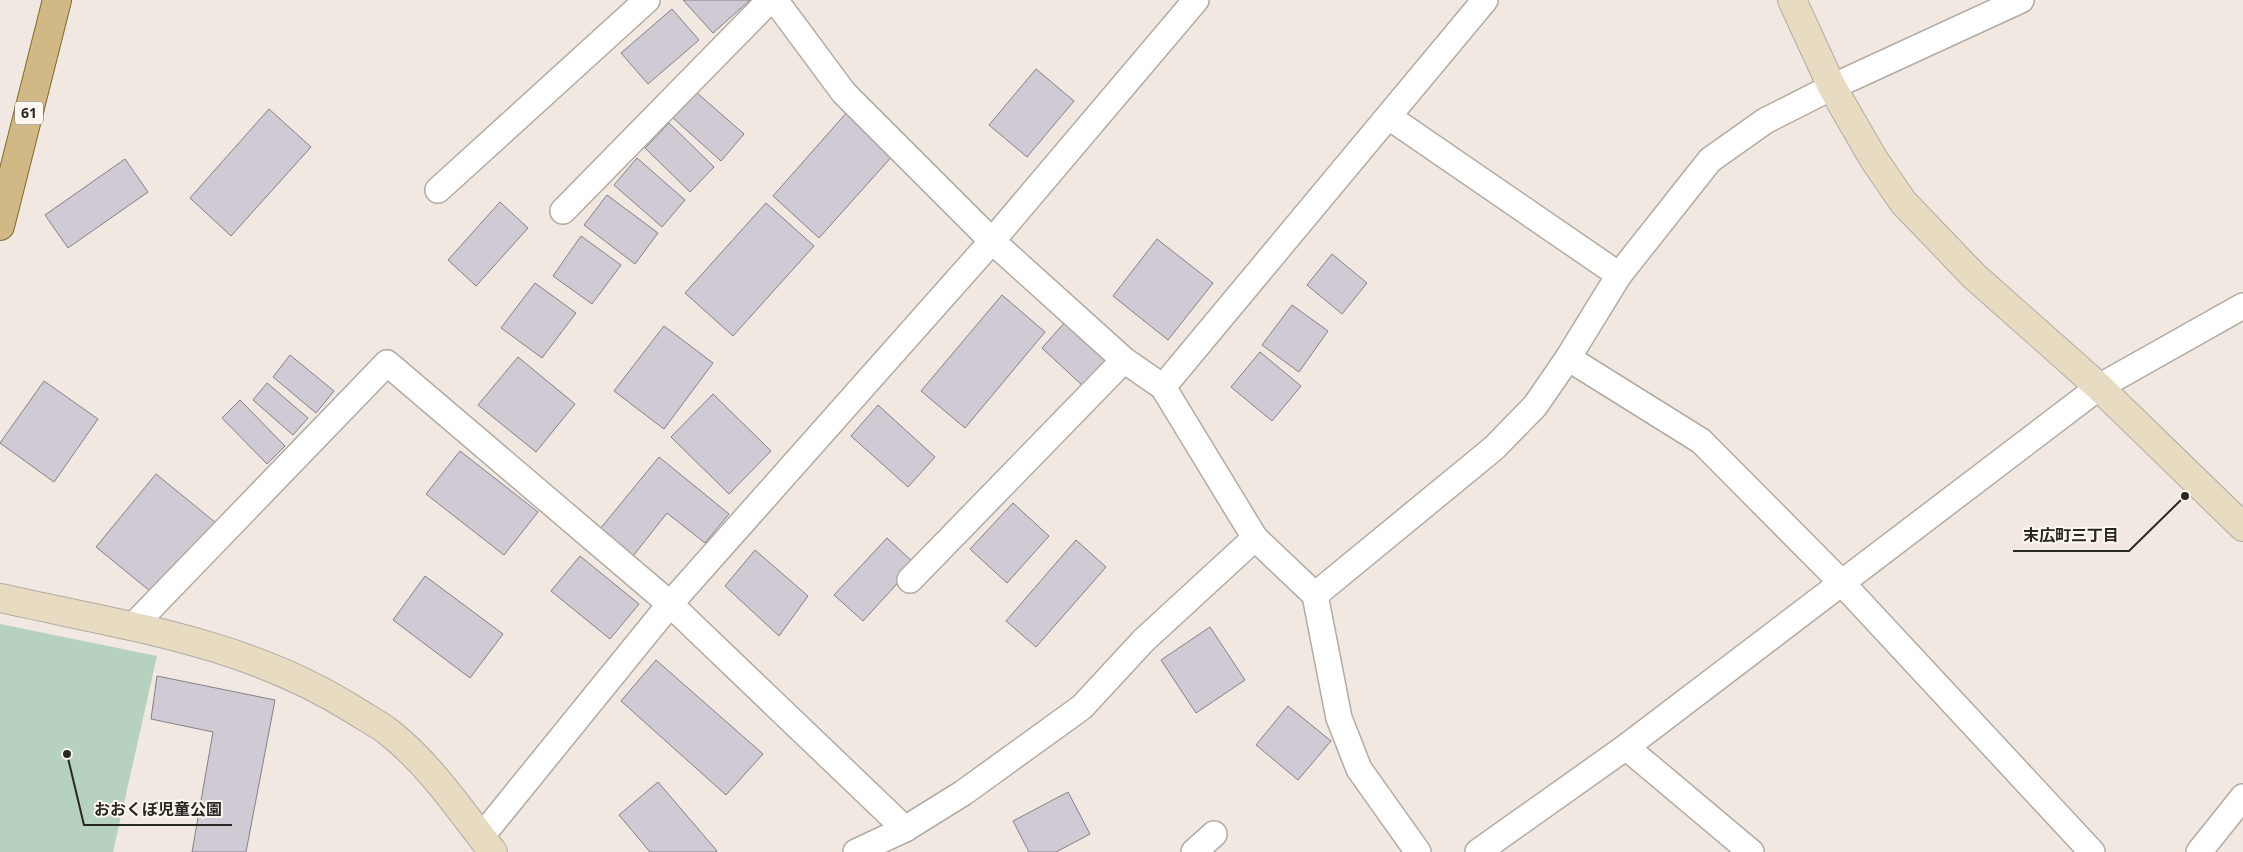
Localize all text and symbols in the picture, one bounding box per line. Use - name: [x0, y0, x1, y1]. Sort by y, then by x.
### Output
- road number: 61: [15, 102, 43, 125]
- callout: 末広町三丁目: [2013, 520, 2129, 551]
- text: 末広町三丁目: [2023, 524, 2119, 546]
- callout: おおくぼ児童公園: [84, 794, 232, 825]
- text: おおくぼ児童公園: [94, 798, 222, 820]

